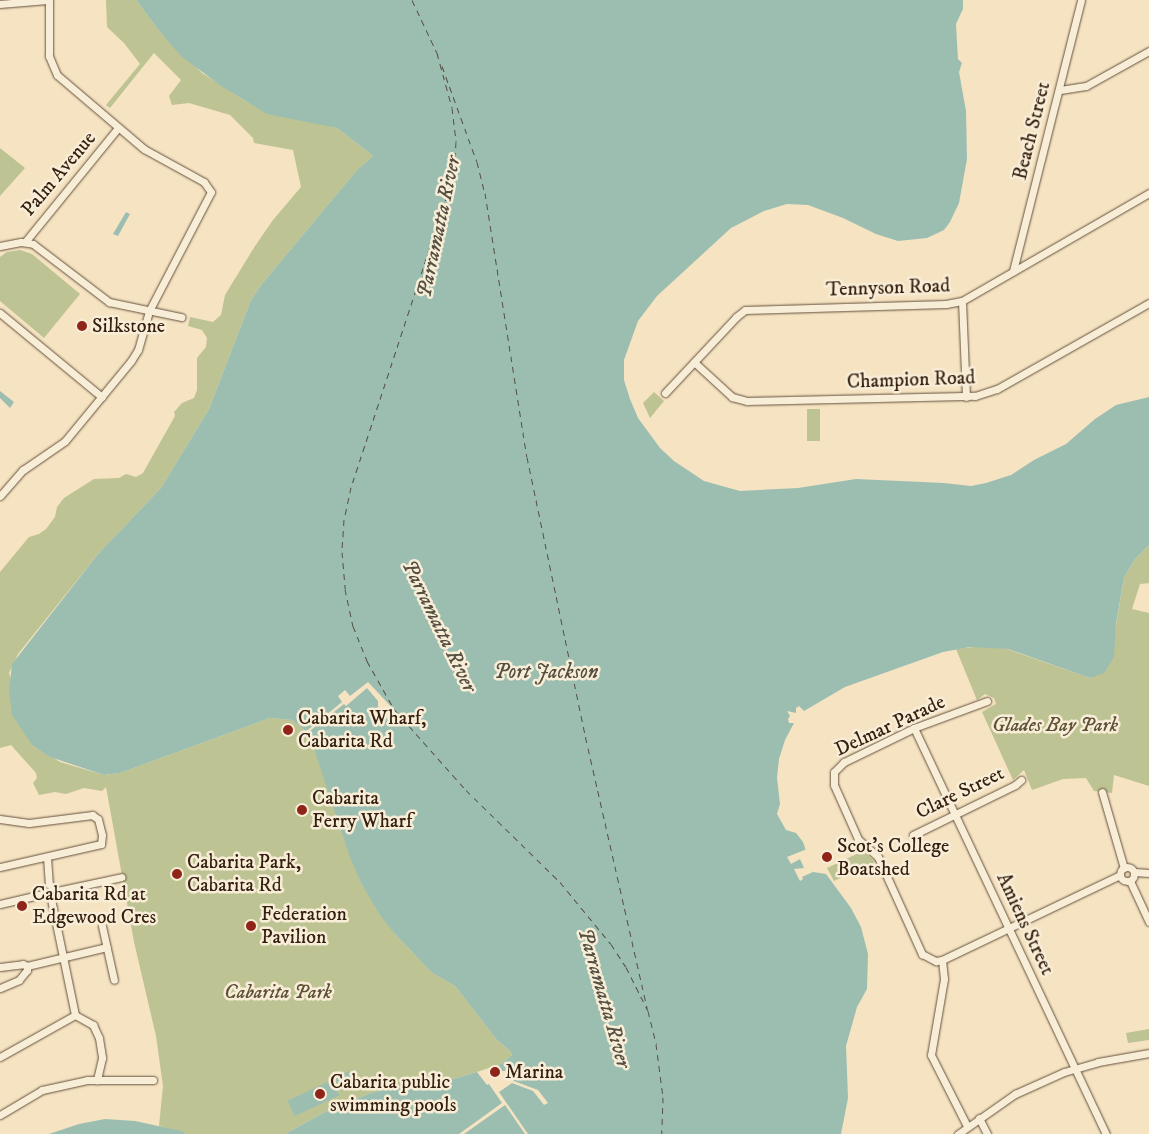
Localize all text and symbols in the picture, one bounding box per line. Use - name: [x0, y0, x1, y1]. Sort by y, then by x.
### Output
- street label: Beach Street: [1008, 80, 1056, 182]
- street label: Palm Avenue: [17, 127, 101, 221]
- water label: Parramatta River: [412, 154, 466, 300]
- street label: Tennyson Road: [826, 274, 950, 302]
- place label: Silkstone: [92, 314, 165, 338]
- marker: Silkstone: [76, 320, 88, 332]
- street label: Champion Road: [846, 366, 976, 394]
- water label: Parramatta River: [396, 556, 482, 696]
- water label: Port Jackson: [494, 659, 598, 685]
- street label: Delmar Parade: [831, 690, 949, 762]
- place label: Cabarita Wharf, Cabarita Rd: [298, 706, 426, 753]
- park label: Glades Bay Park: [992, 713, 1118, 737]
- marker: Cabarita Wharf, Cabarita Rd: [282, 724, 294, 736]
- street label: Clare Street: [912, 761, 1008, 825]
- place label: Cabarita Ferry Wharf: [312, 786, 412, 833]
- marker: Cabarita Ferry Wharf: [296, 804, 308, 816]
- place label: Scot's College Boatshed: [837, 834, 949, 881]
- place label: Cabarita Park, Cabarita Rd: [187, 850, 301, 897]
- marker: Scot's College Boatshed: [821, 851, 833, 863]
- marker: Cabarita Park, Cabarita Rd: [171, 868, 183, 880]
- street label: Amiens Street: [991, 869, 1059, 979]
- place label: Cabarita Rd at Edgewood Cres: [32, 882, 156, 929]
- marker: Cabarita Rd at Edgewood Cres: [16, 900, 28, 912]
- place label: Federation Pavilion: [261, 902, 347, 949]
- marker: Federation Pavilion: [245, 920, 257, 932]
- water label: Parramatta River: [572, 925, 636, 1071]
- park label: Cabarita Park: [224, 980, 332, 1004]
- place label: Marina: [505, 1060, 563, 1084]
- marker: Marina: [489, 1066, 501, 1078]
- place label: Cabarita public swimming pools: [330, 1070, 456, 1117]
- marker: Cabarita public swimming pools: [314, 1088, 326, 1100]

